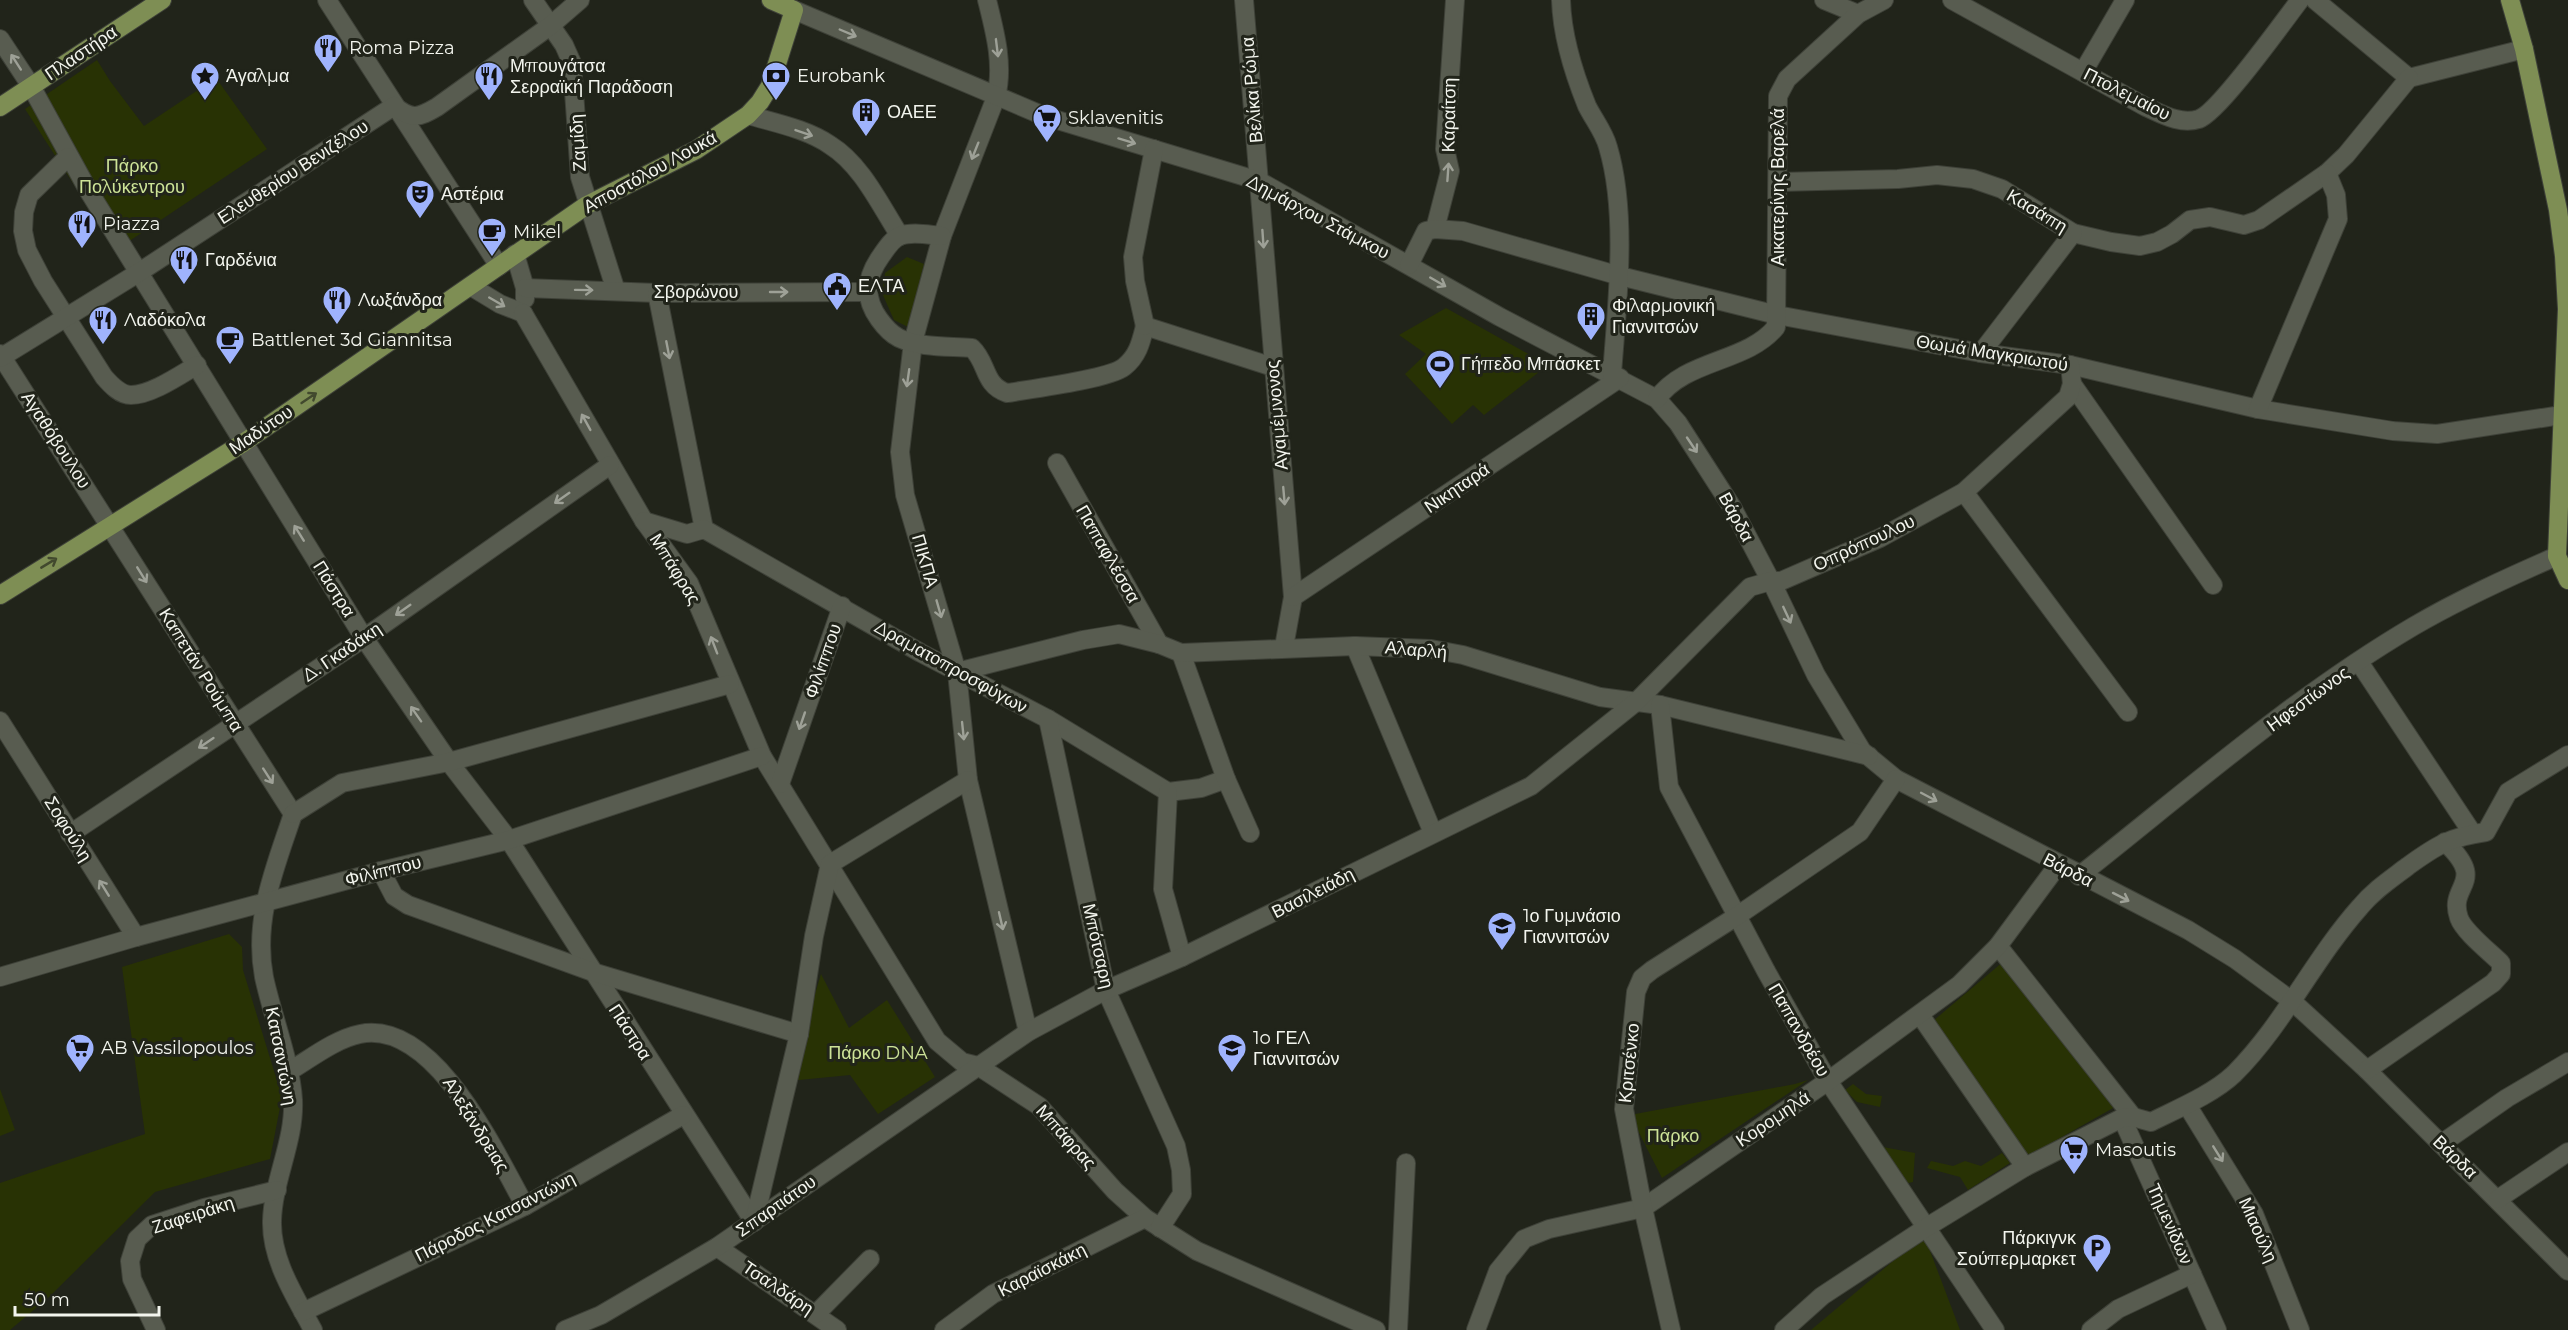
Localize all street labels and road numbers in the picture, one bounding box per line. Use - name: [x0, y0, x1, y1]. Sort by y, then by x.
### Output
- street label: Πλαστήρα: [41, 21, 121, 85]
- street label: Βελίκα Ρώμα: [1236, 36, 1268, 144]
- street label: Πτολεμαίου: [2080, 63, 2174, 125]
- street label: Καραίτση: [1437, 77, 1461, 153]
- street label: Αικατερίνης Βαρελά: [1767, 108, 1789, 266]
- street label: Ζαμίδη: [565, 113, 591, 173]
- street label: Ελευθερίου Βενιζέλου: [214, 115, 372, 229]
- street label: Αποστόλου Λουκά: [579, 126, 721, 218]
- street label: Δημάρχου Στάμκου: [1243, 170, 1393, 264]
- street label: Κασάπη: [2003, 184, 2071, 238]
- street label: Σβορώνου: [654, 281, 738, 303]
- street label: Θωμά Μαγκριωτού: [1914, 330, 2070, 376]
- street label: Αγαμέμνονος: [1261, 359, 1293, 471]
- street label: Αγαθόβουλου: [17, 387, 95, 493]
- street label: Μαδύτου: [225, 401, 297, 459]
- street label: Νικηταρά: [1420, 458, 1494, 518]
- street label: Βάρδα: [1714, 488, 1758, 546]
- street label: Παπαφλέσσα: [1071, 501, 1145, 607]
- street label: Οπρόπουλου: [1810, 510, 1918, 576]
- street label: Μπάφρας: [645, 530, 706, 609]
- street label: ΠΙΚΠΑ: [907, 532, 943, 590]
- street label: Πάστρα: [308, 557, 360, 621]
- street label: Καπετάν Ρούμπα: [154, 604, 248, 736]
- street label: Δραματοπροσφύγων: [871, 616, 1031, 718]
- street label: Δ. Γκαδάκη: [298, 618, 386, 686]
- street label: Φιλίππου: [800, 621, 846, 701]
- street label: Αλαρλή: [1384, 636, 1448, 664]
- street label: Ηφεστίωνος: [2262, 662, 2354, 736]
- street label: Σοφούλη: [39, 792, 97, 866]
- street label: Βάρδα: [2039, 848, 2097, 892]
- street label: Φιλίππου: [343, 851, 423, 891]
- street label: Βασιλειάδη: [1268, 863, 1358, 923]
- street label: Μπότσαρη: [1078, 901, 1118, 991]
- street label: Παπανδρέου: [1763, 979, 1835, 1081]
- street label: Πάστρα: [604, 1000, 656, 1064]
- street label: Κατσαντώνη: [261, 1005, 301, 1107]
- street label: Κριτσένκο: [1614, 1022, 1644, 1104]
- street label: Αλεξάνδρειας: [438, 1073, 514, 1177]
- street label: Κορομηλά: [1732, 1086, 1814, 1152]
- street label: Μπάφρας: [1031, 1100, 1101, 1174]
- street label: Βάρδα: [2428, 1131, 2482, 1183]
- street label: Πάροδος Κατσαντώνη: [411, 1167, 579, 1267]
- street label: Σπαρτιάτου: [732, 1170, 820, 1242]
- street label: Τημενίδων: [2142, 1180, 2198, 1268]
- street label: Ζαφειράκη: [149, 1191, 237, 1239]
- street label: Μιαούλη: [2234, 1194, 2282, 1266]
- street label: Καραϊσκάκη: [994, 1238, 1090, 1302]
- street label: Τσαλδάρη: [738, 1256, 818, 1320]

